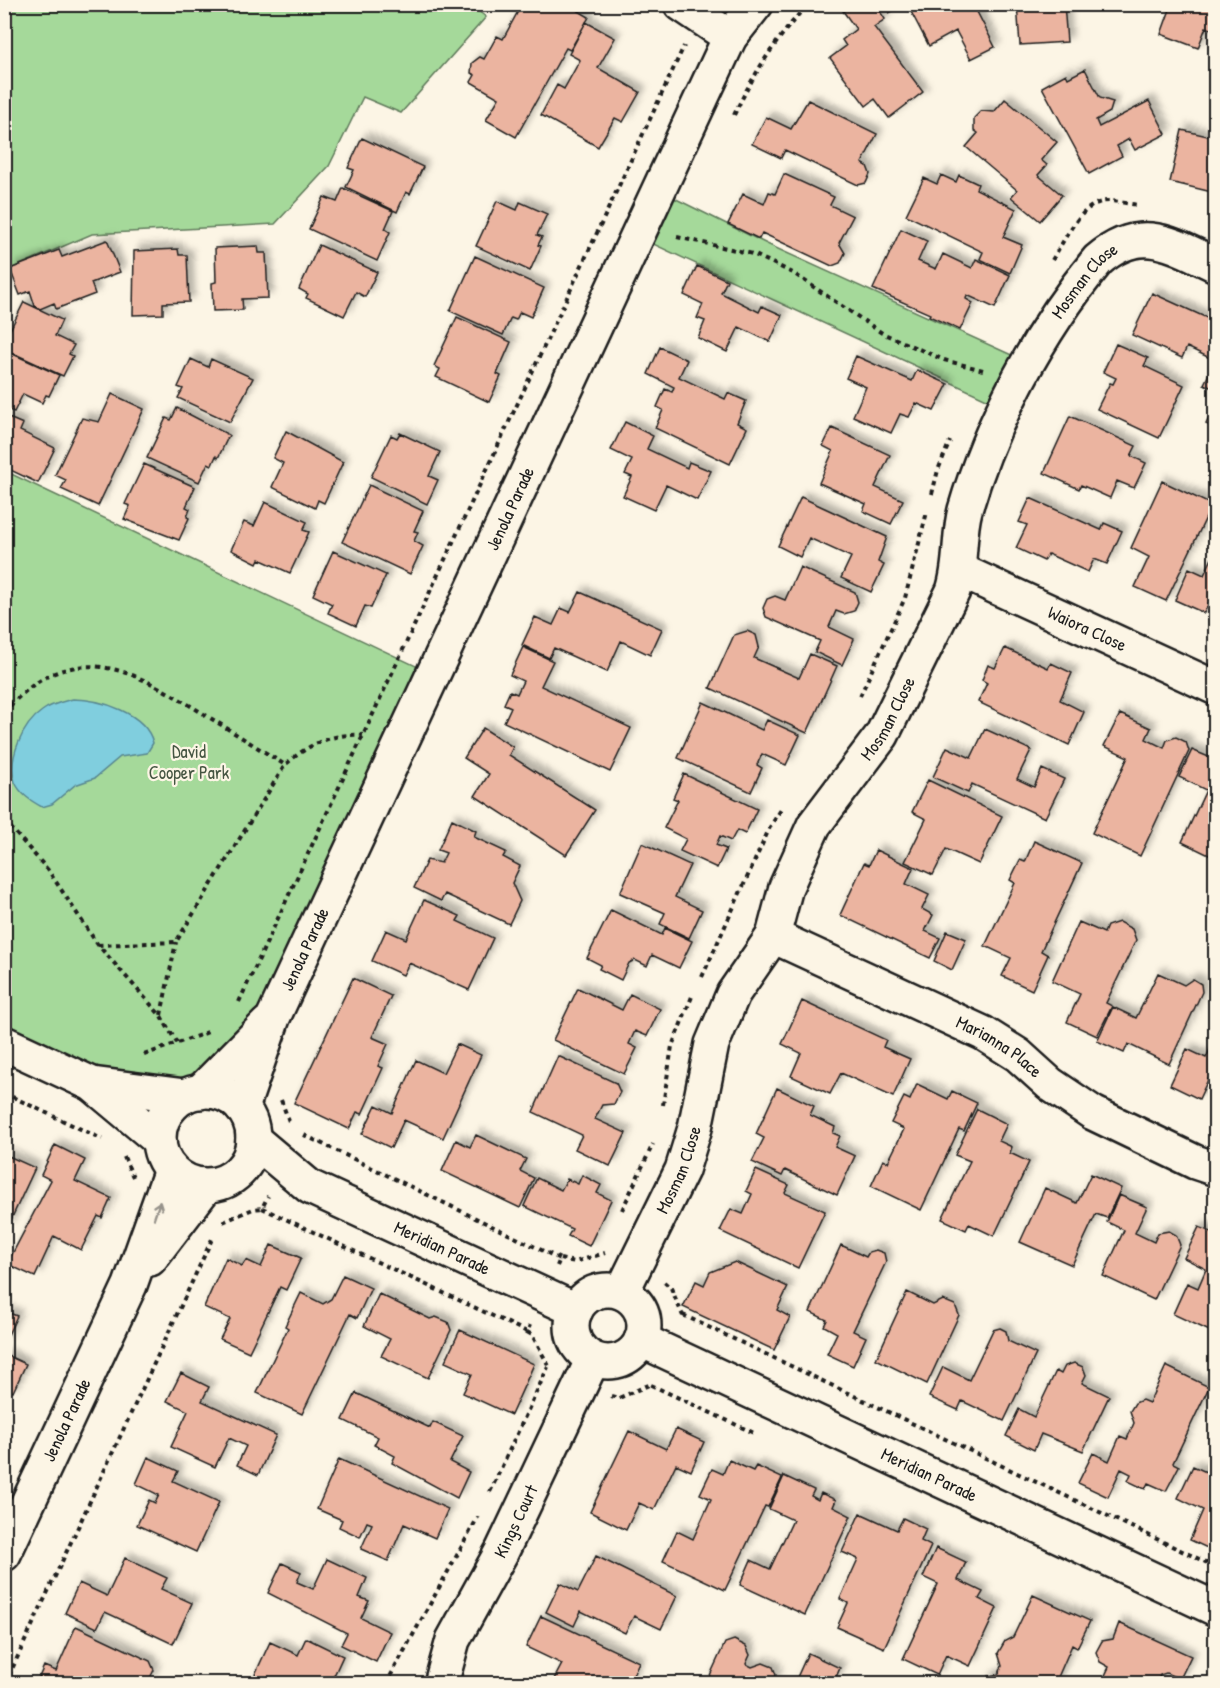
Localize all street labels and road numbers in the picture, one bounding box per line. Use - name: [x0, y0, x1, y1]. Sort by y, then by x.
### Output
- street label: Mosman Close: [1045, 236, 1122, 323]
- street label: Jenola Parade: [480, 463, 540, 554]
- street label: Waiora Close: [1044, 600, 1131, 657]
- street label: Mosman Close: [854, 672, 921, 765]
- street label: Jenola Parade: [274, 903, 335, 995]
- street label: Marianna Place: [952, 1009, 1048, 1083]
- street label: Mosman Close: [649, 1123, 707, 1218]
- street label: Meridian Parade: [390, 1215, 494, 1281]
- street label: Jenola Parade: [36, 1374, 97, 1465]
- street label: Meridian Parade: [877, 1441, 981, 1507]
- street label: Kings Court: [488, 1480, 544, 1562]

